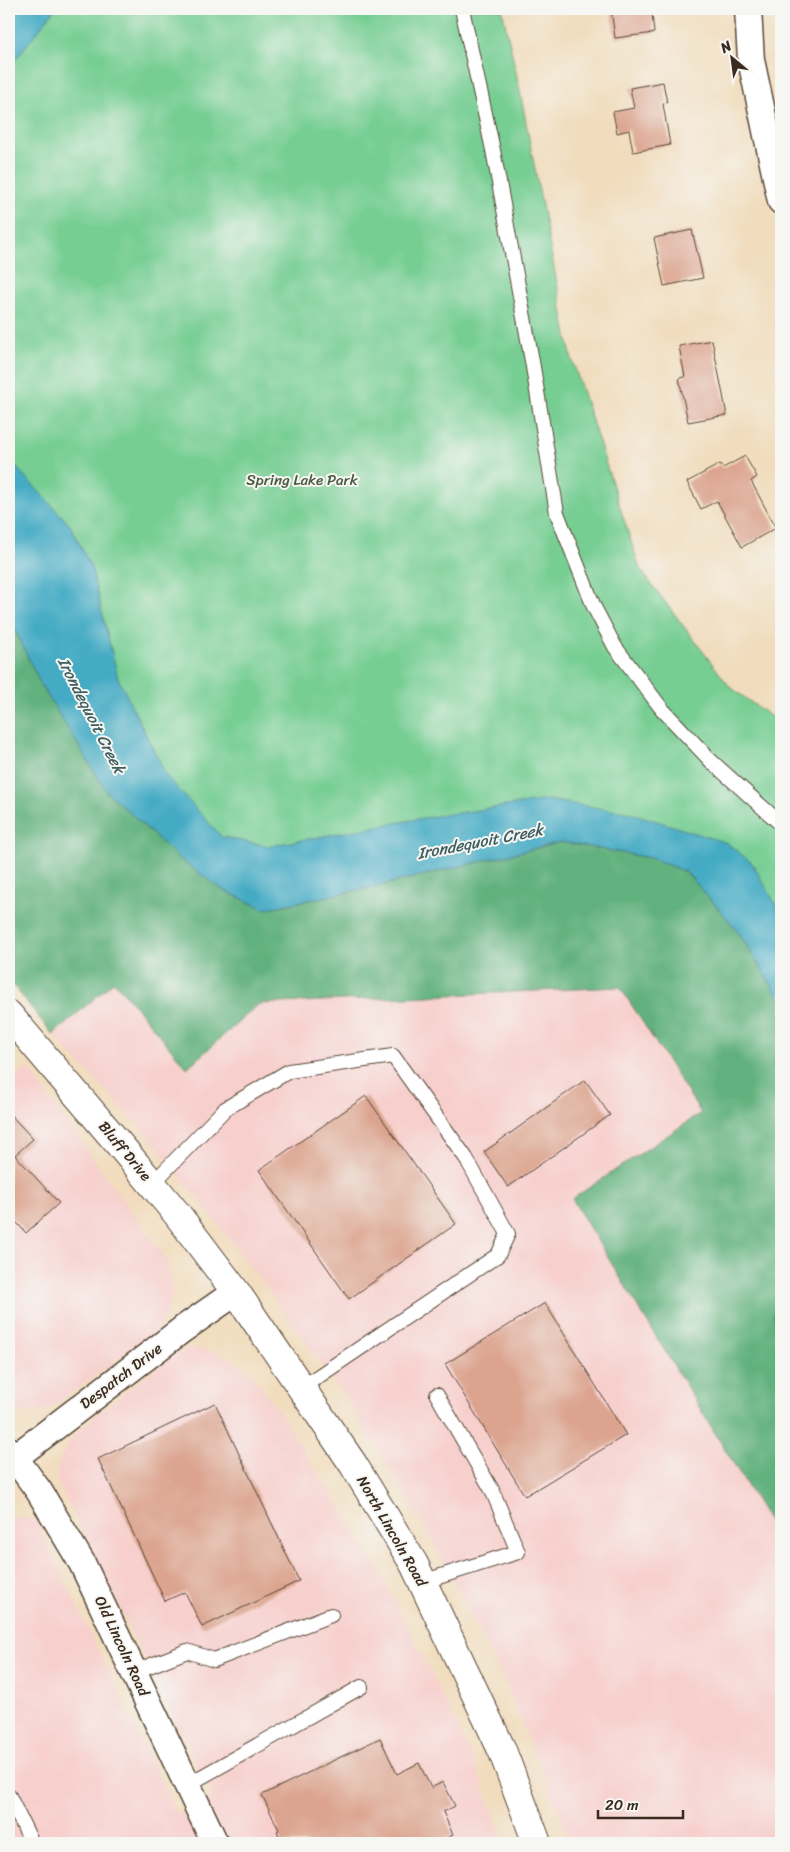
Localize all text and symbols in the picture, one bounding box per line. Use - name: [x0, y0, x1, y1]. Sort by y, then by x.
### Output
- north arrow: [708, 32, 758, 82]
- text: N: [715, 34, 737, 61]
- park label: Spring Lake Park: [246, 467, 359, 493]
- water label: Irondequoit Creek: [49, 651, 135, 781]
- water label: Irondequoit Creek: [414, 815, 548, 868]
- street label: Bluff Drive: [92, 1115, 158, 1187]
- street label: Despatch Drive: [74, 1336, 168, 1416]
- street label: North Lincoln Road: [349, 1470, 435, 1593]
- street label: Old Lincoln Road: [87, 1591, 157, 1702]
- scale bar: [598, 1787, 682, 1819]
- text: 20 m: [605, 1792, 639, 1818]

